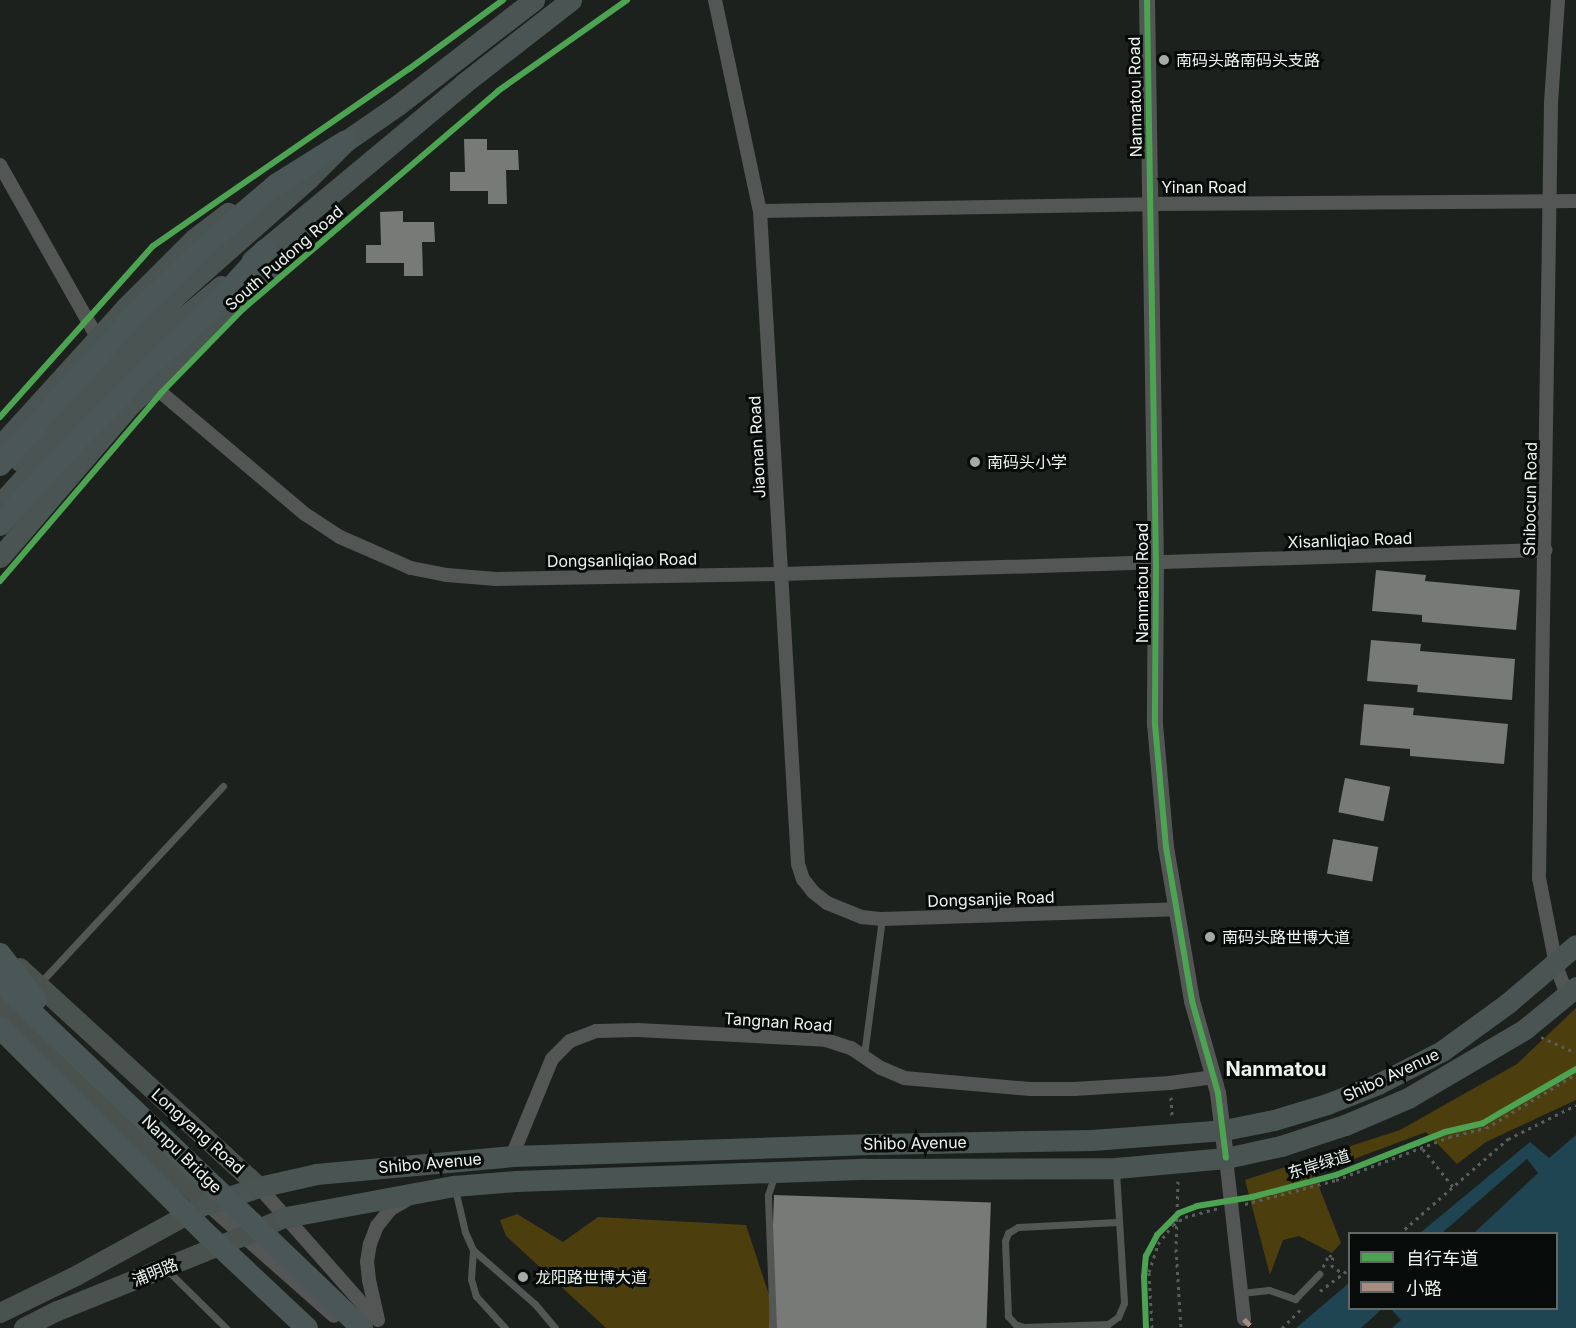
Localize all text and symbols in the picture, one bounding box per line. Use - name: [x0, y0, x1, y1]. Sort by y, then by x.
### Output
- street label: Nanmatou Road: [1124, 36, 1146, 158]
- place label: 南码头路南码头支路: [1176, 50, 1320, 70]
- marker: 南码头路南码头支路: [1157, 53, 1171, 67]
- street label: Yinan Road: [1161, 177, 1247, 197]
- street label: South Pudong Road: [221, 202, 347, 314]
- street label: Jiaonan Road: [745, 395, 769, 499]
- street label: Shibocun Road: [1519, 442, 1541, 556]
- place label: 南码头小学: [987, 452, 1067, 472]
- marker: 南码头小学: [968, 455, 982, 469]
- street label: Nanmatou Road: [1132, 523, 1152, 643]
- street label: Xisanliqiao Road: [1287, 528, 1413, 552]
- street label: Dongsanliqiao Road: [547, 549, 697, 571]
- street label: Dongsanjie Road: [927, 887, 1055, 911]
- place label: 南码头路世博大道: [1222, 927, 1350, 947]
- marker: 南码头路世博大道: [1203, 930, 1217, 944]
- street label: Tangnan Road: [723, 1009, 833, 1035]
- street label: Shibo Avenue: [1340, 1044, 1442, 1106]
- district label: Nanmatou: [1225, 1057, 1327, 1081]
- street label: Longyang Road: [148, 1084, 248, 1178]
- street label: Nanpu Bridge: [138, 1111, 226, 1197]
- street label: Shibo Avenue: [863, 1132, 967, 1154]
- street label: 东岸绿道: [1286, 1145, 1352, 1183]
- street label: Shibo Avenue: [378, 1149, 482, 1177]
- legend: [1348, 1232, 1558, 1310]
- text: 自行车道: [1406, 1248, 1478, 1269]
- street label: 浦明路: [129, 1254, 181, 1290]
- place label: 龙阳路世博大道: [535, 1267, 647, 1287]
- marker: 龙阳路世博大道: [516, 1270, 530, 1284]
- text: 小路: [1406, 1278, 1442, 1299]

